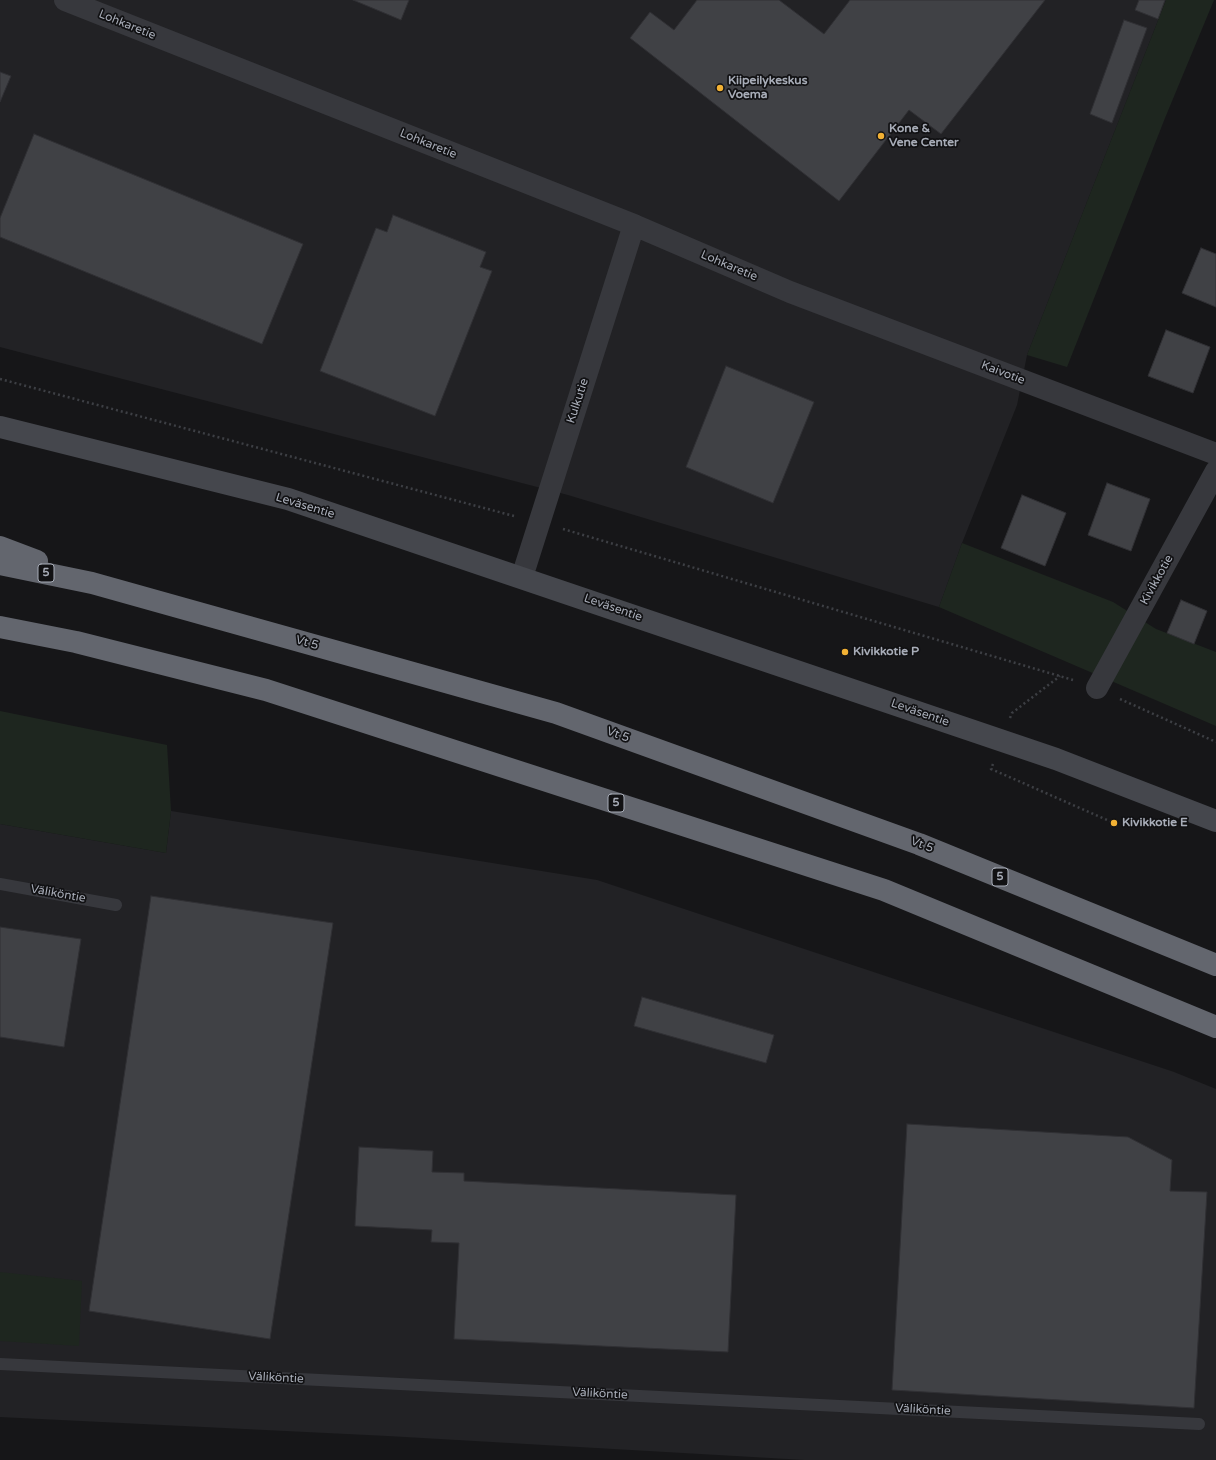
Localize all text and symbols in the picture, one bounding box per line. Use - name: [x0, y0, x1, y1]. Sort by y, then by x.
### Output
- street label: Lohkaretie: [96, 7, 158, 43]
- place label: Kiipeilykeskus Voema: [728, 74, 807, 102]
- marker: Kiipeilykeskus Voema: [715, 83, 725, 93]
- place label: Kone & Vene Center: [889, 122, 959, 150]
- street label: Lohkaretie: [397, 126, 459, 162]
- marker: Kone & Vene Center: [876, 131, 886, 141]
- street label: Lohkaretie: [698, 248, 760, 284]
- street label: Kaivotie: [979, 358, 1027, 388]
- street label: Kulkutie: [564, 377, 592, 425]
- street label: Leväsentie: [274, 490, 336, 522]
- street label: Kivikkotie: [1137, 552, 1177, 608]
- road number: 5: [38, 564, 54, 582]
- street label: Leväsentie: [582, 591, 644, 625]
- street label: Vt 5: [294, 633, 320, 653]
- place label: Kivikkotie P: [853, 645, 919, 659]
- marker: Kivikkotie P: [840, 647, 850, 657]
- street label: Leväsentie: [889, 696, 951, 730]
- street label: Vt 5: [605, 724, 631, 746]
- road number: 5: [608, 794, 624, 812]
- place label: Kivikkotie E: [1122, 816, 1188, 830]
- marker: Kivikkotie E: [1109, 818, 1119, 828]
- street label: Vt 5: [909, 834, 935, 856]
- road number: 5: [992, 868, 1008, 886]
- street label: Väliköntie: [29, 882, 87, 906]
- street label: Väliköntie: [248, 1369, 304, 1387]
- street label: Väliköntie: [572, 1385, 628, 1403]
- street label: Väliköntie: [895, 1401, 951, 1419]

